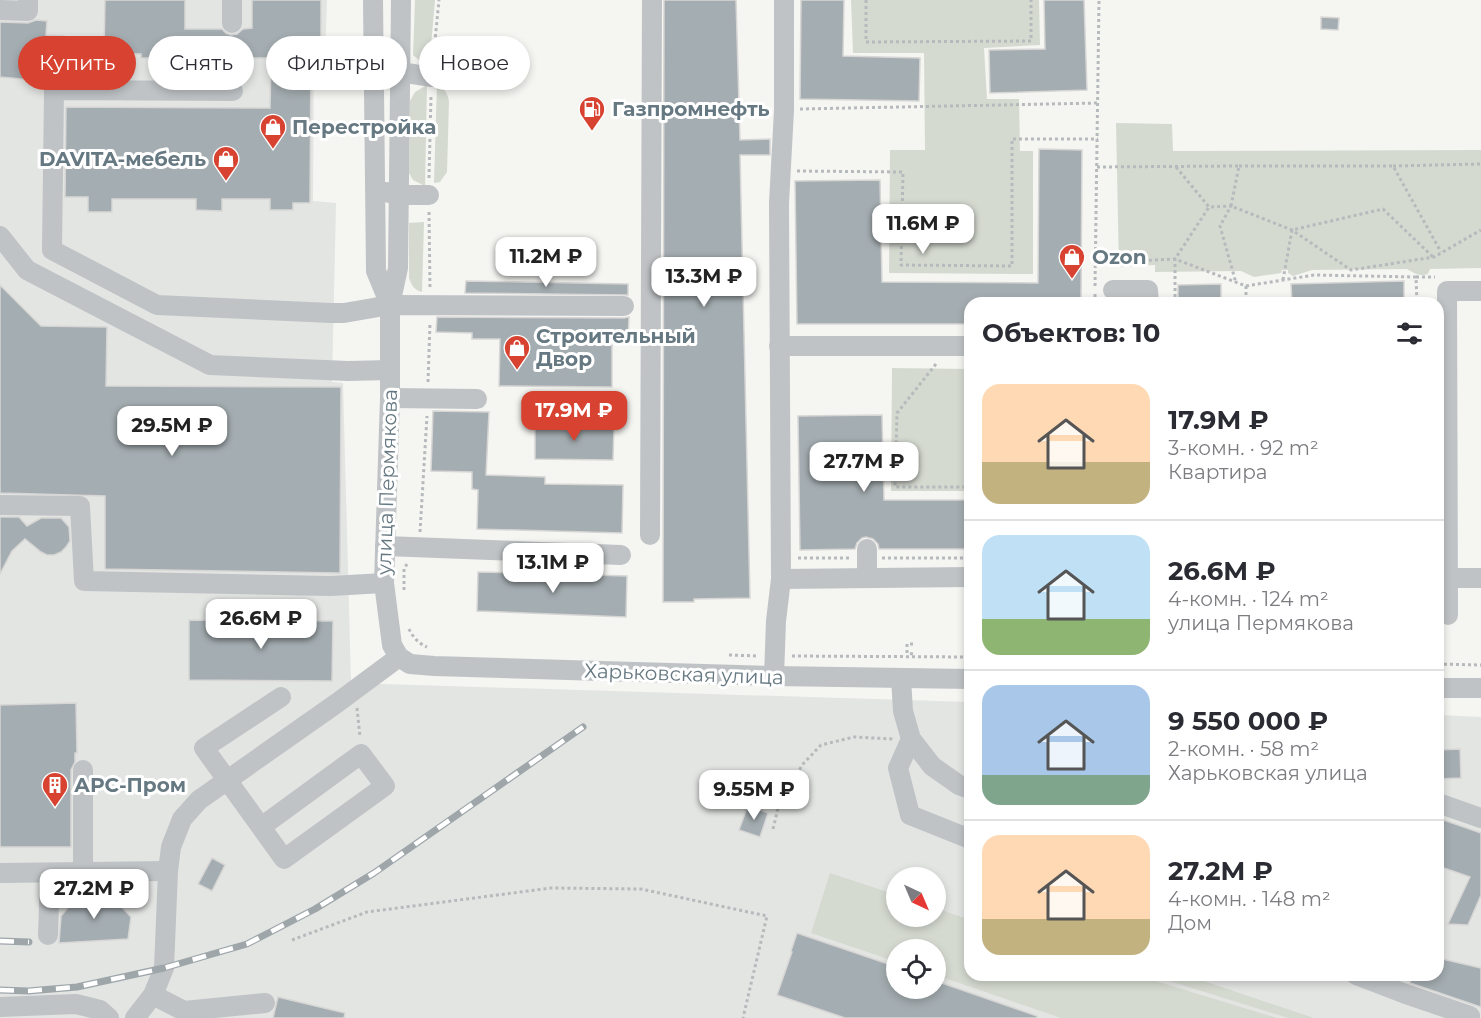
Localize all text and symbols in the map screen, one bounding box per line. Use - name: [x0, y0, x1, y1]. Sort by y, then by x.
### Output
- chip: Купить: [18, 36, 136, 90]
- chip: Снять: [148, 36, 254, 90]
- chip: Фильтры: [266, 36, 407, 90]
- chip: Новое: [419, 36, 530, 90]
- fuel station icon: Газпромнефть: [577, 94, 607, 132]
- place label: Газпромнефть: [612, 97, 770, 121]
- shop icon: Перестройка: [258, 112, 288, 150]
- place label: Перестройка: [292, 115, 436, 139]
- shop icon: DAVITA-мебель: [211, 144, 241, 182]
- place label: DAVITA-мебель: [39, 147, 206, 171]
- pin: 11.6M ₽: [868, 204, 978, 255]
- text: 11.6M ₽: [886, 211, 960, 235]
- pin: 11.2M ₽: [491, 237, 601, 288]
- shop icon: Ozon: [1057, 242, 1087, 280]
- text: 11.2M ₽: [509, 244, 583, 268]
- place label: Ozon: [1092, 245, 1147, 269]
- pin: 13.3M ₽: [649, 257, 759, 308]
- text: 13.3M ₽: [665, 264, 743, 288]
- text: Объектов: 10: [982, 317, 1160, 349]
- icon: filters: [1393, 317, 1426, 350]
- place label: Строительный Двор: [536, 324, 696, 371]
- shop icon: Строительный Двор: [502, 333, 532, 371]
- street label: улица Пермякова: [372, 389, 402, 576]
- pin: 17.9M ₽: [519, 391, 629, 442]
- text: 17.9M ₽: [535, 398, 613, 422]
- text: 17.9M ₽: [1168, 404, 1269, 436]
- pin: 29.5M ₽: [117, 406, 227, 457]
- icon: home: [1030, 408, 1102, 480]
- text: 29.5M ₽: [131, 413, 213, 437]
- text: 3-комн. · 92 m²: [1168, 436, 1319, 460]
- pin: 27.7M ₽: [809, 442, 919, 493]
- text: 27.7M ₽: [824, 449, 904, 473]
- text: Квартира: [1168, 460, 1268, 484]
- pin: 13.1M ₽: [498, 543, 608, 594]
- text: 13.1M ₽: [517, 550, 589, 574]
- text: 26.6M ₽: [1168, 555, 1276, 587]
- icon: home: [1030, 559, 1102, 631]
- text: 4-комн. · 124 m²: [1168, 587, 1329, 611]
- pin: 26.6M ₽: [206, 599, 316, 650]
- text: 26.6M ₽: [220, 606, 302, 630]
- text: улица Пермякова: [1168, 611, 1354, 635]
- street label: Харьковская улица: [584, 659, 784, 689]
- text: 9 550 000 ₽: [1168, 705, 1328, 737]
- icon: home: [1030, 709, 1102, 781]
- text: 2-комн. · 58 m²: [1168, 737, 1319, 761]
- text: Харьковская улица: [1168, 761, 1368, 785]
- building icon: АРС-Пром: [40, 770, 70, 808]
- pin: 9.55M ₽: [699, 770, 809, 821]
- place label: АРС-Пром: [74, 773, 186, 797]
- text: 9.55M ₽: [713, 777, 795, 801]
- text: 27.2M ₽: [1168, 855, 1273, 887]
- icon: home: [1030, 859, 1102, 931]
- north arrow: [886, 867, 946, 927]
- map controls: [886, 867, 946, 999]
- pin: 27.2M ₽: [39, 869, 149, 920]
- text: 27.2M ₽: [54, 876, 134, 900]
- text: 4-комн. · 148 m²: [1168, 887, 1331, 911]
- text: Дом: [1168, 911, 1212, 935]
- button: locate: [886, 939, 946, 999]

